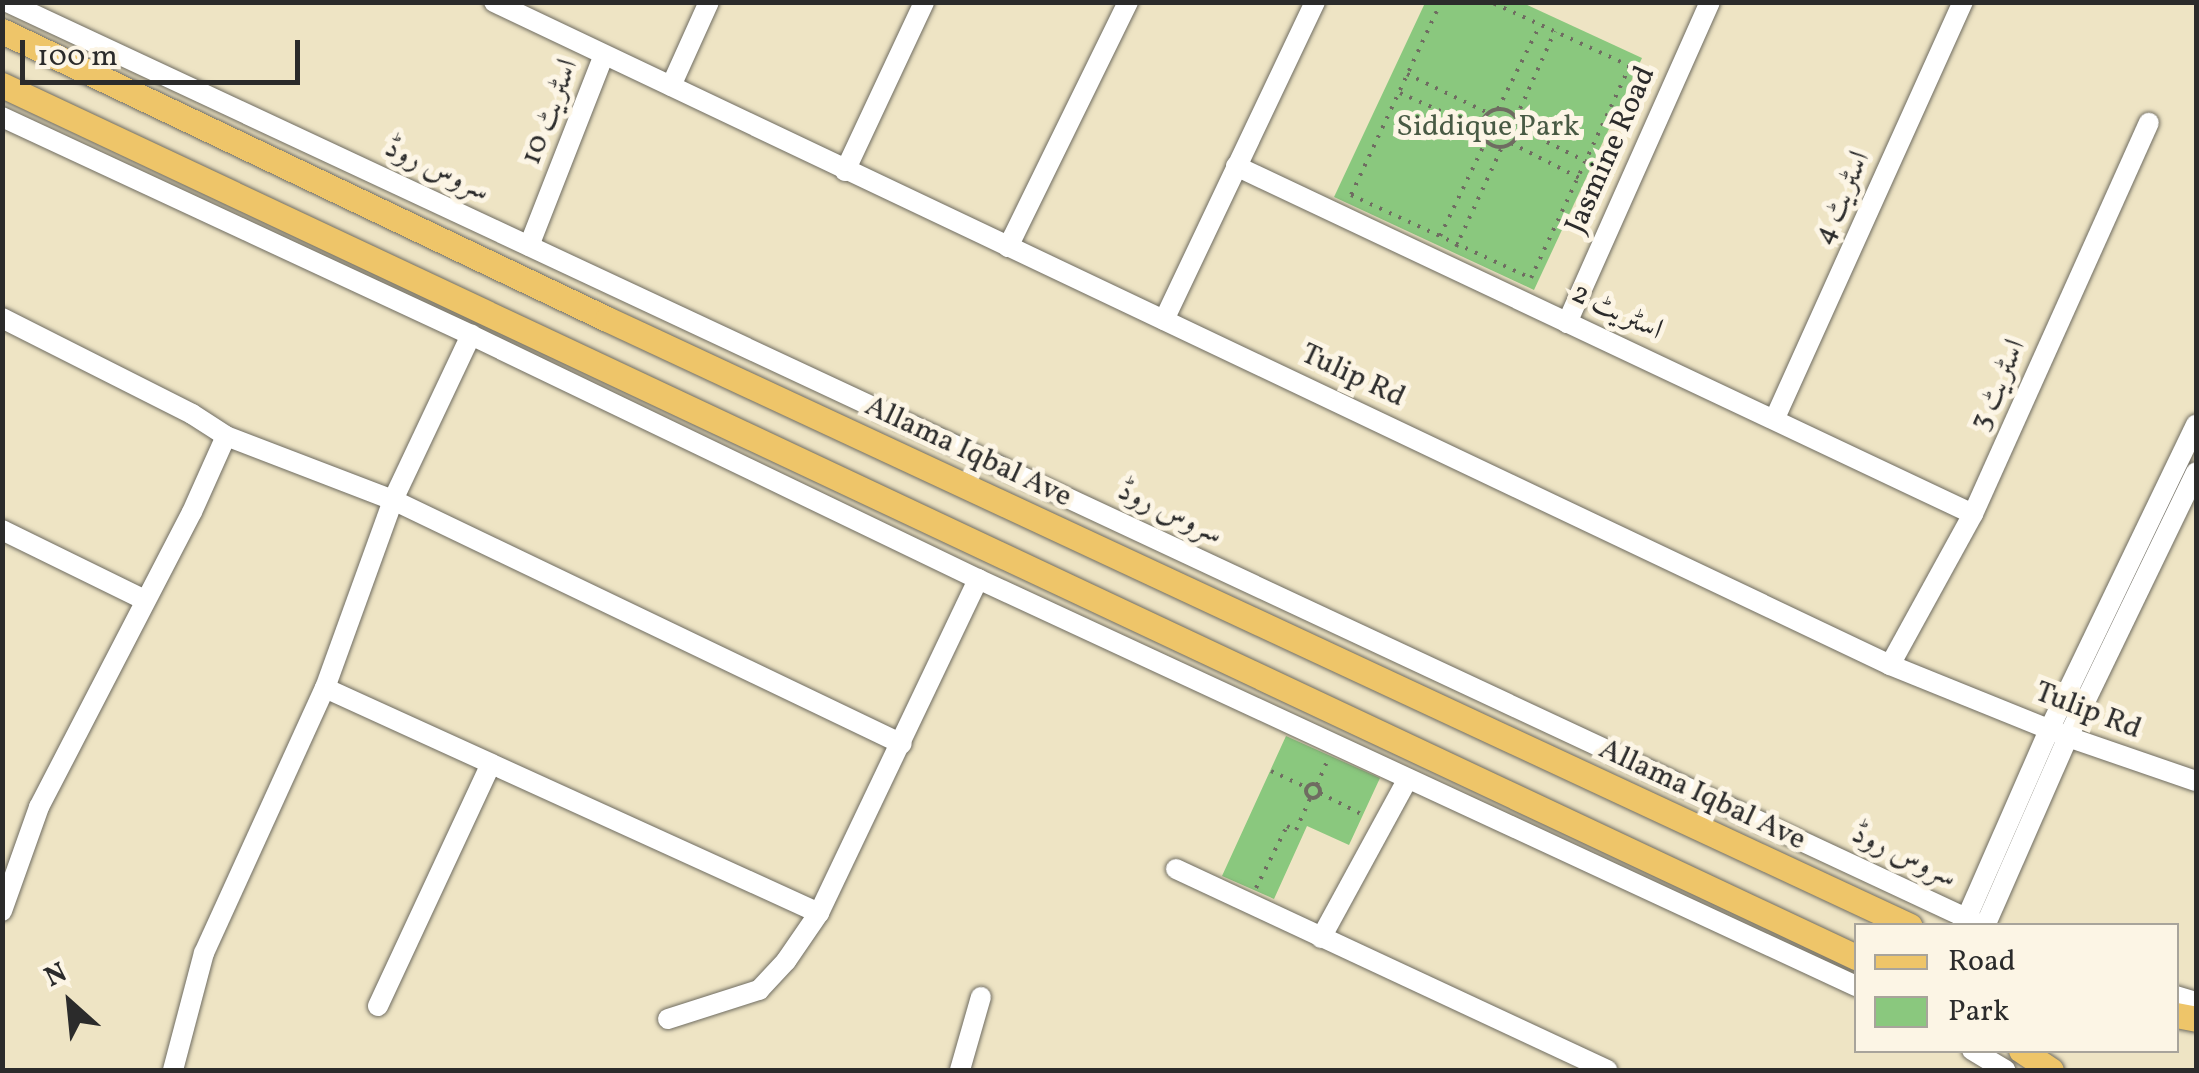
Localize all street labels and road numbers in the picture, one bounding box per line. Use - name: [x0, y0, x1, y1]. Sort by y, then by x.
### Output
- street label: اسٹریٹ 10: [513, 54, 587, 170]
- street label: Jasmine Road: [1558, 61, 1664, 239]
- street label: سروس روڈ: [379, 130, 495, 210]
- street label: اسٹریٹ 4: [1806, 146, 1878, 250]
- street label: اسٹریٹ 2: [1566, 275, 1668, 349]
- street label: اسٹریٹ 3: [1962, 334, 2034, 436]
- street label: Tulip Rd: [1295, 336, 1411, 416]
- street label: Allama Iqbal Ave: [859, 388, 1077, 516]
- street label: سروس روڈ: [1112, 473, 1228, 553]
- street label: Tulip Rd: [2030, 674, 2146, 748]
- street label: Allama Iqbal Ave: [1593, 731, 1811, 859]
- street label: سروس روڈ: [1846, 816, 1962, 896]

